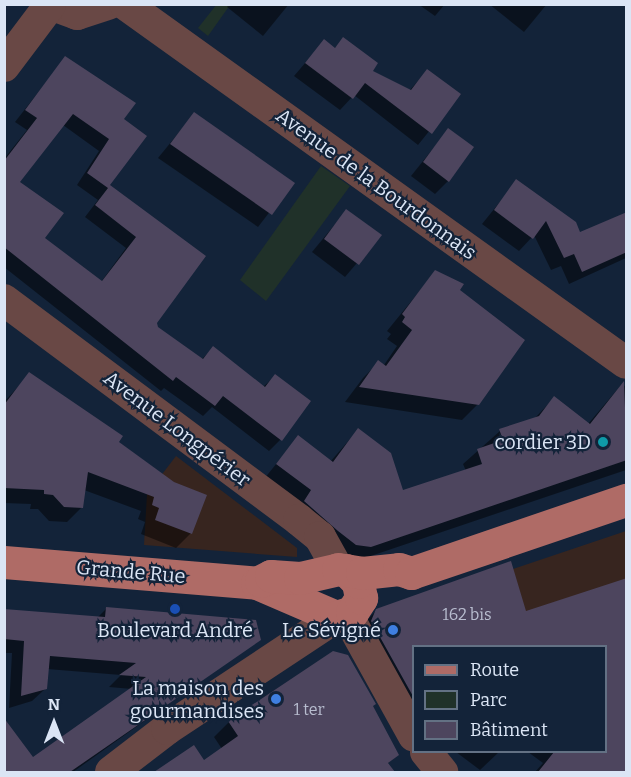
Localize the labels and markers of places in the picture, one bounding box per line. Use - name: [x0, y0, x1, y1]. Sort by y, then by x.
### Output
- place label: cordier 3D: [494, 430, 591, 454]
- marker: cordier 3D: [596, 435, 610, 449]
- marker: Boulevard André: [168, 602, 182, 616]
- place label: Boulevard André: [97, 618, 253, 642]
- place label: Le Sévigné: [282, 618, 381, 642]
- marker: Le Sévigné: [386, 623, 400, 637]
- place label: La maison des gourmandises: [130, 676, 264, 723]
- marker: La maison des gourmandises: [269, 692, 283, 706]

